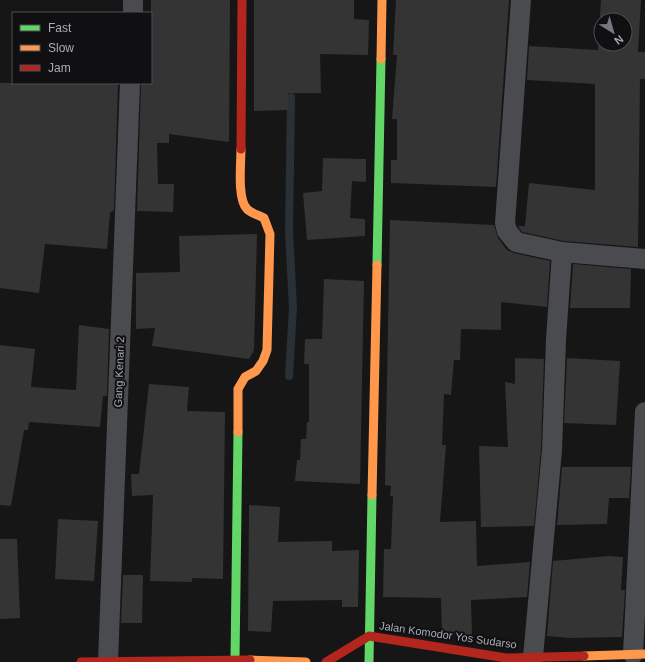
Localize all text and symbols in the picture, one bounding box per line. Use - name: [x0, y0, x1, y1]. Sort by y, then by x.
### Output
- legend: [12, 12, 152, 84]
- north arrow: [593, 12, 633, 52]
- text: Fast: [48, 21, 72, 35]
- text: N: [612, 33, 626, 47]
- text: Slow: [48, 41, 74, 55]
- text: Jam: [48, 61, 71, 75]
- street label: Gang Kenari 2: [112, 336, 126, 408]
- street label: Jalan Komodor Yos Sudarso: [378, 619, 518, 651]

